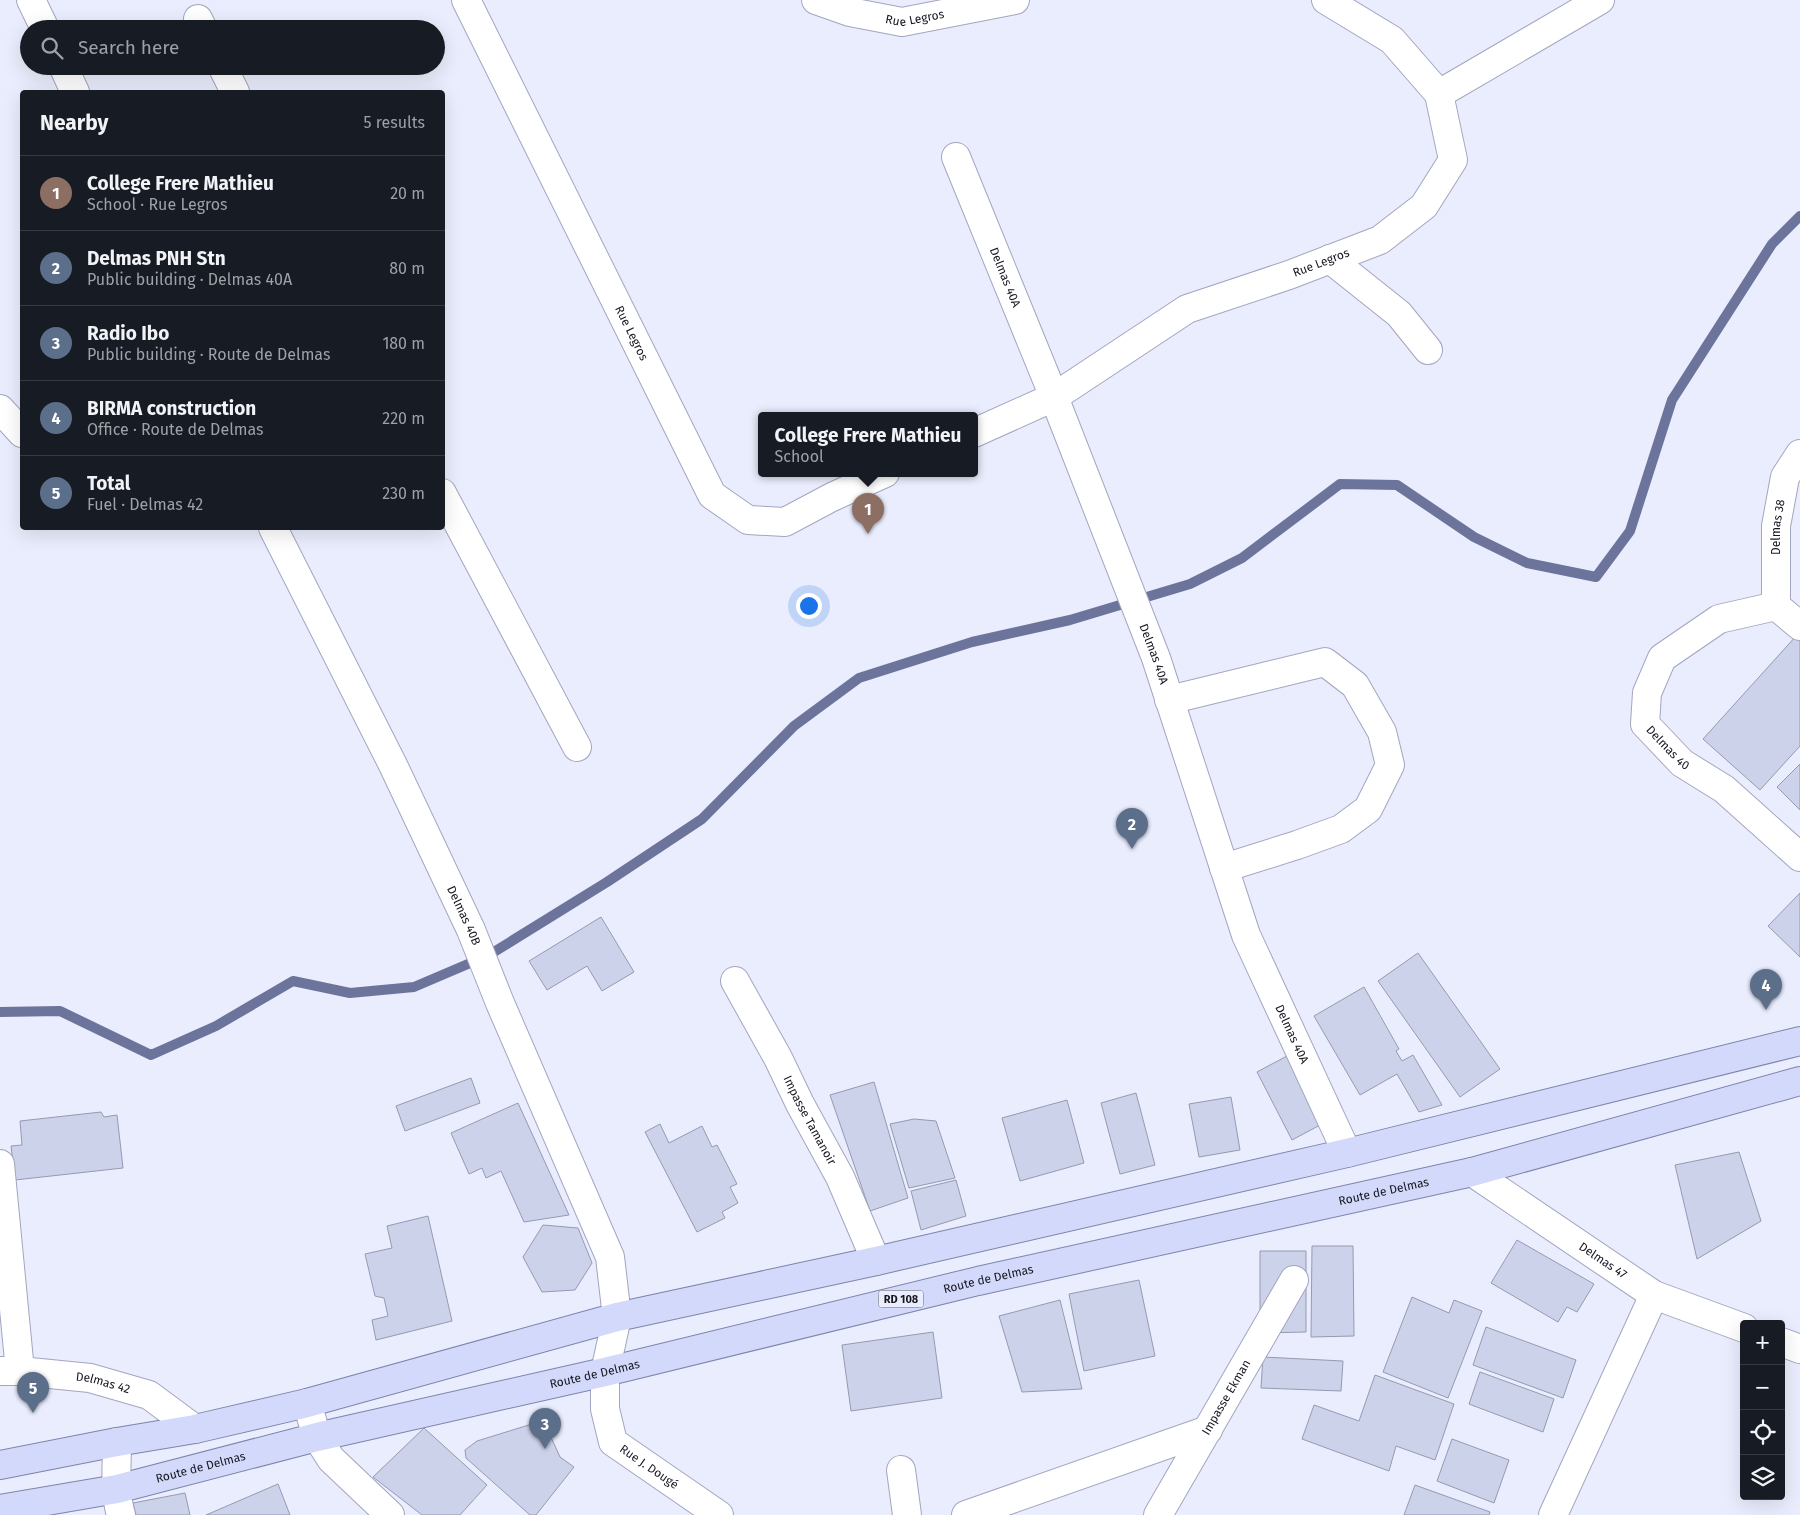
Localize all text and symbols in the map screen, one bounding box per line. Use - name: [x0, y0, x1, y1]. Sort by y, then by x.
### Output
- street label: Rue Legros: [884, 7, 946, 29]
- search box: [20, 20, 445, 75]
- icon: search: [38, 34, 66, 62]
- text: Search here: [78, 36, 179, 59]
- text: Nearby: [40, 110, 108, 136]
- text: 5 results: [364, 113, 425, 132]
- text: College Frere Mathieu: [87, 172, 274, 195]
- text: 1: [52, 184, 60, 203]
- text: 20 m: [390, 184, 425, 203]
- text: School · Rue Legros: [87, 195, 228, 214]
- street label: Delmas 40A: [987, 245, 1024, 309]
- street label: Rue Legros: [1291, 245, 1352, 280]
- text: Delmas PNH Stn: [87, 247, 226, 270]
- text: 2: [52, 259, 60, 278]
- text: 80 m: [389, 259, 425, 278]
- text: Public building · Delmas 40A: [87, 270, 292, 289]
- street label: Rue Legros: [612, 303, 651, 363]
- text: Radio Ibo: [87, 322, 169, 345]
- text: 3: [52, 334, 60, 353]
- text: 180 m: [382, 334, 425, 353]
- text: Public building · Route de Delmas: [87, 345, 330, 364]
- text: BIRMA construction: [87, 397, 256, 420]
- text: 4: [51, 409, 61, 428]
- text: 220 m: [382, 409, 425, 428]
- popup: [758, 412, 978, 477]
- text: Office · Route de Delmas: [87, 420, 264, 439]
- text: College Frere Mathieu: [775, 424, 961, 447]
- text: School: [775, 447, 824, 466]
- text: Total: [87, 472, 130, 495]
- text: 5: [52, 484, 60, 503]
- text: 230 m: [382, 484, 425, 503]
- pin: 1: [852, 493, 884, 534]
- text: Fuel · Delmas 42: [87, 495, 203, 514]
- street label: Delmas 38: [1769, 498, 1788, 555]
- your location: [796, 593, 822, 619]
- street label: Delmas 40A: [1136, 622, 1171, 686]
- street label: Delmas 40: [1643, 723, 1692, 773]
- pin: 2: [1116, 808, 1148, 849]
- street label: Delmas 40B: [444, 884, 483, 947]
- pin: 4: [1750, 969, 1782, 1010]
- street label: Delmas 40A: [1272, 1002, 1312, 1066]
- street label: Impasse Tamanoir: [780, 1073, 839, 1168]
- street label: Route de Delmas: [1337, 1175, 1431, 1208]
- street label: Delmas 47: [1576, 1239, 1630, 1282]
- street label: Route de Delmas: [942, 1262, 1035, 1296]
- road number: RD 108: [878, 1290, 924, 1308]
- map controls: [1740, 1320, 1785, 1500]
- button: +: [1740, 1320, 1785, 1365]
- street label: Route de Delmas: [548, 1357, 641, 1391]
- street label: Impasse Ekman: [1199, 1357, 1253, 1437]
- button: −: [1740, 1365, 1785, 1410]
- street label: Delmas 42: [75, 1370, 132, 1396]
- pin: 5: [17, 1372, 49, 1413]
- pin: 3: [529, 1408, 561, 1449]
- button: locate: [1740, 1410, 1785, 1455]
- street label: Rue J. Dougé: [617, 1442, 681, 1492]
- street label: Route de Delmas: [154, 1449, 247, 1486]
- button: layers: [1740, 1455, 1785, 1500]

